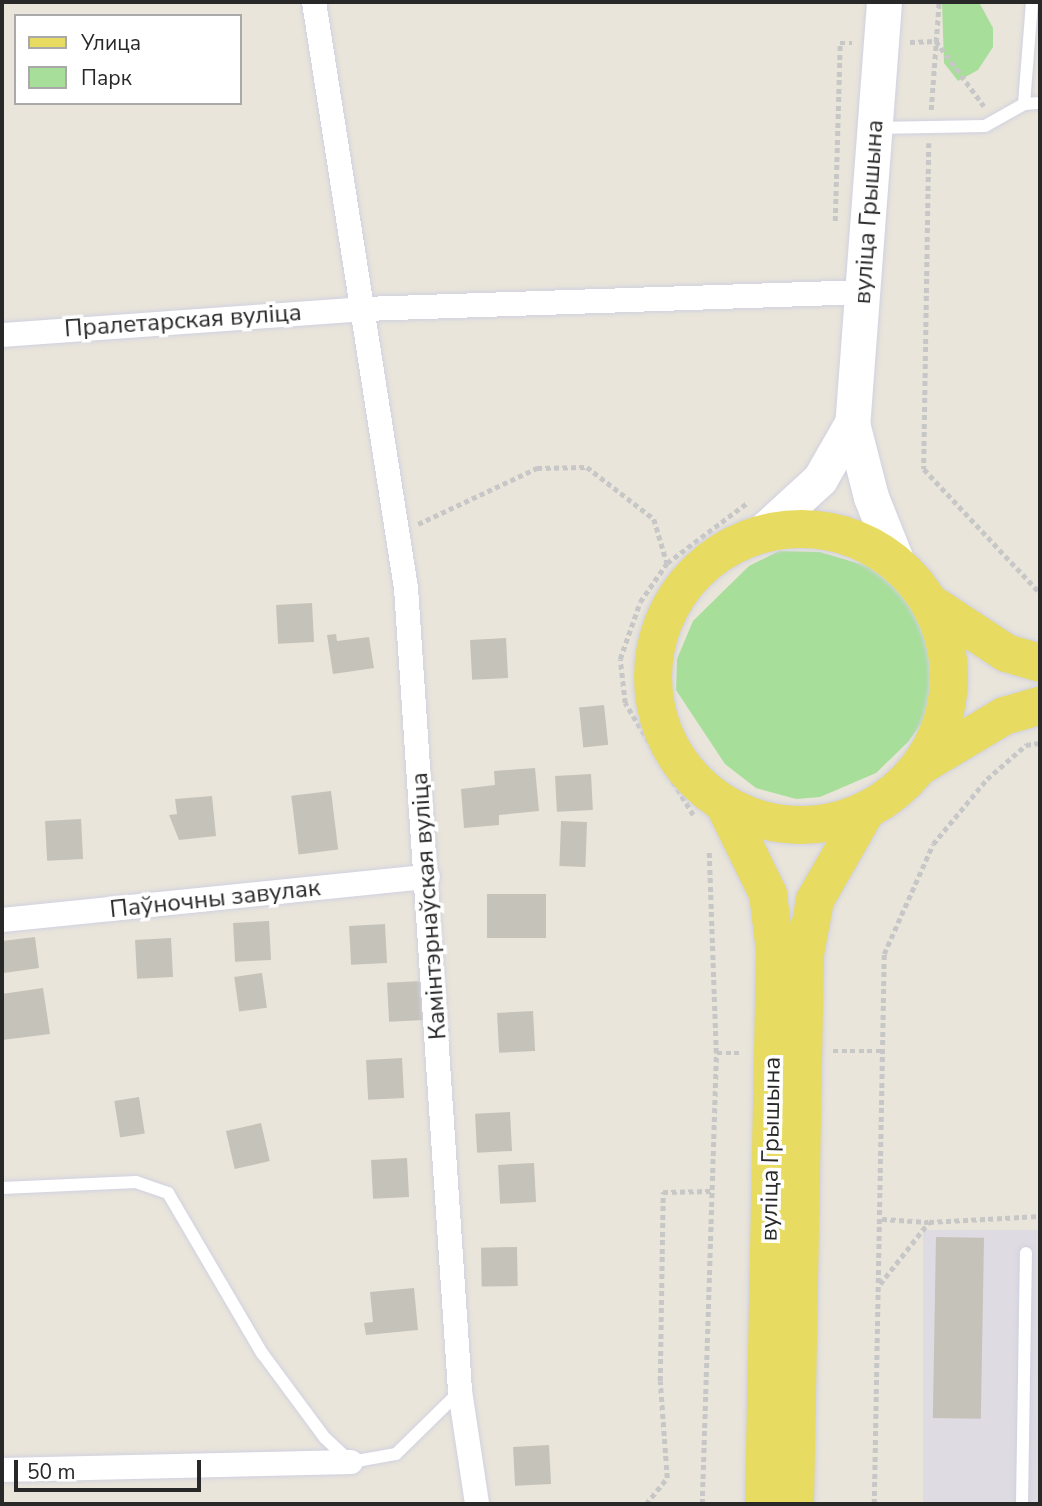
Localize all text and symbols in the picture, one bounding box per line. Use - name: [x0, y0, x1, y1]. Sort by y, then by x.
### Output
- legend: [14, 14, 242, 105]
- text: Улица: [81, 29, 141, 57]
- text: Парк: [81, 64, 132, 92]
- street label: вуліца Грышына: [848, 119, 890, 305]
- street label: Пралетарская вуліца: [63, 298, 303, 344]
- street label: Камінтэрнаўская вуліца: [405, 771, 453, 1041]
- street label: Паўночны завулак: [108, 874, 322, 924]
- street label: вуліца Грышына: [755, 1056, 787, 1242]
- scale bar: [18, 1446, 205, 1490]
- text: 50 m: [27, 1458, 76, 1486]

